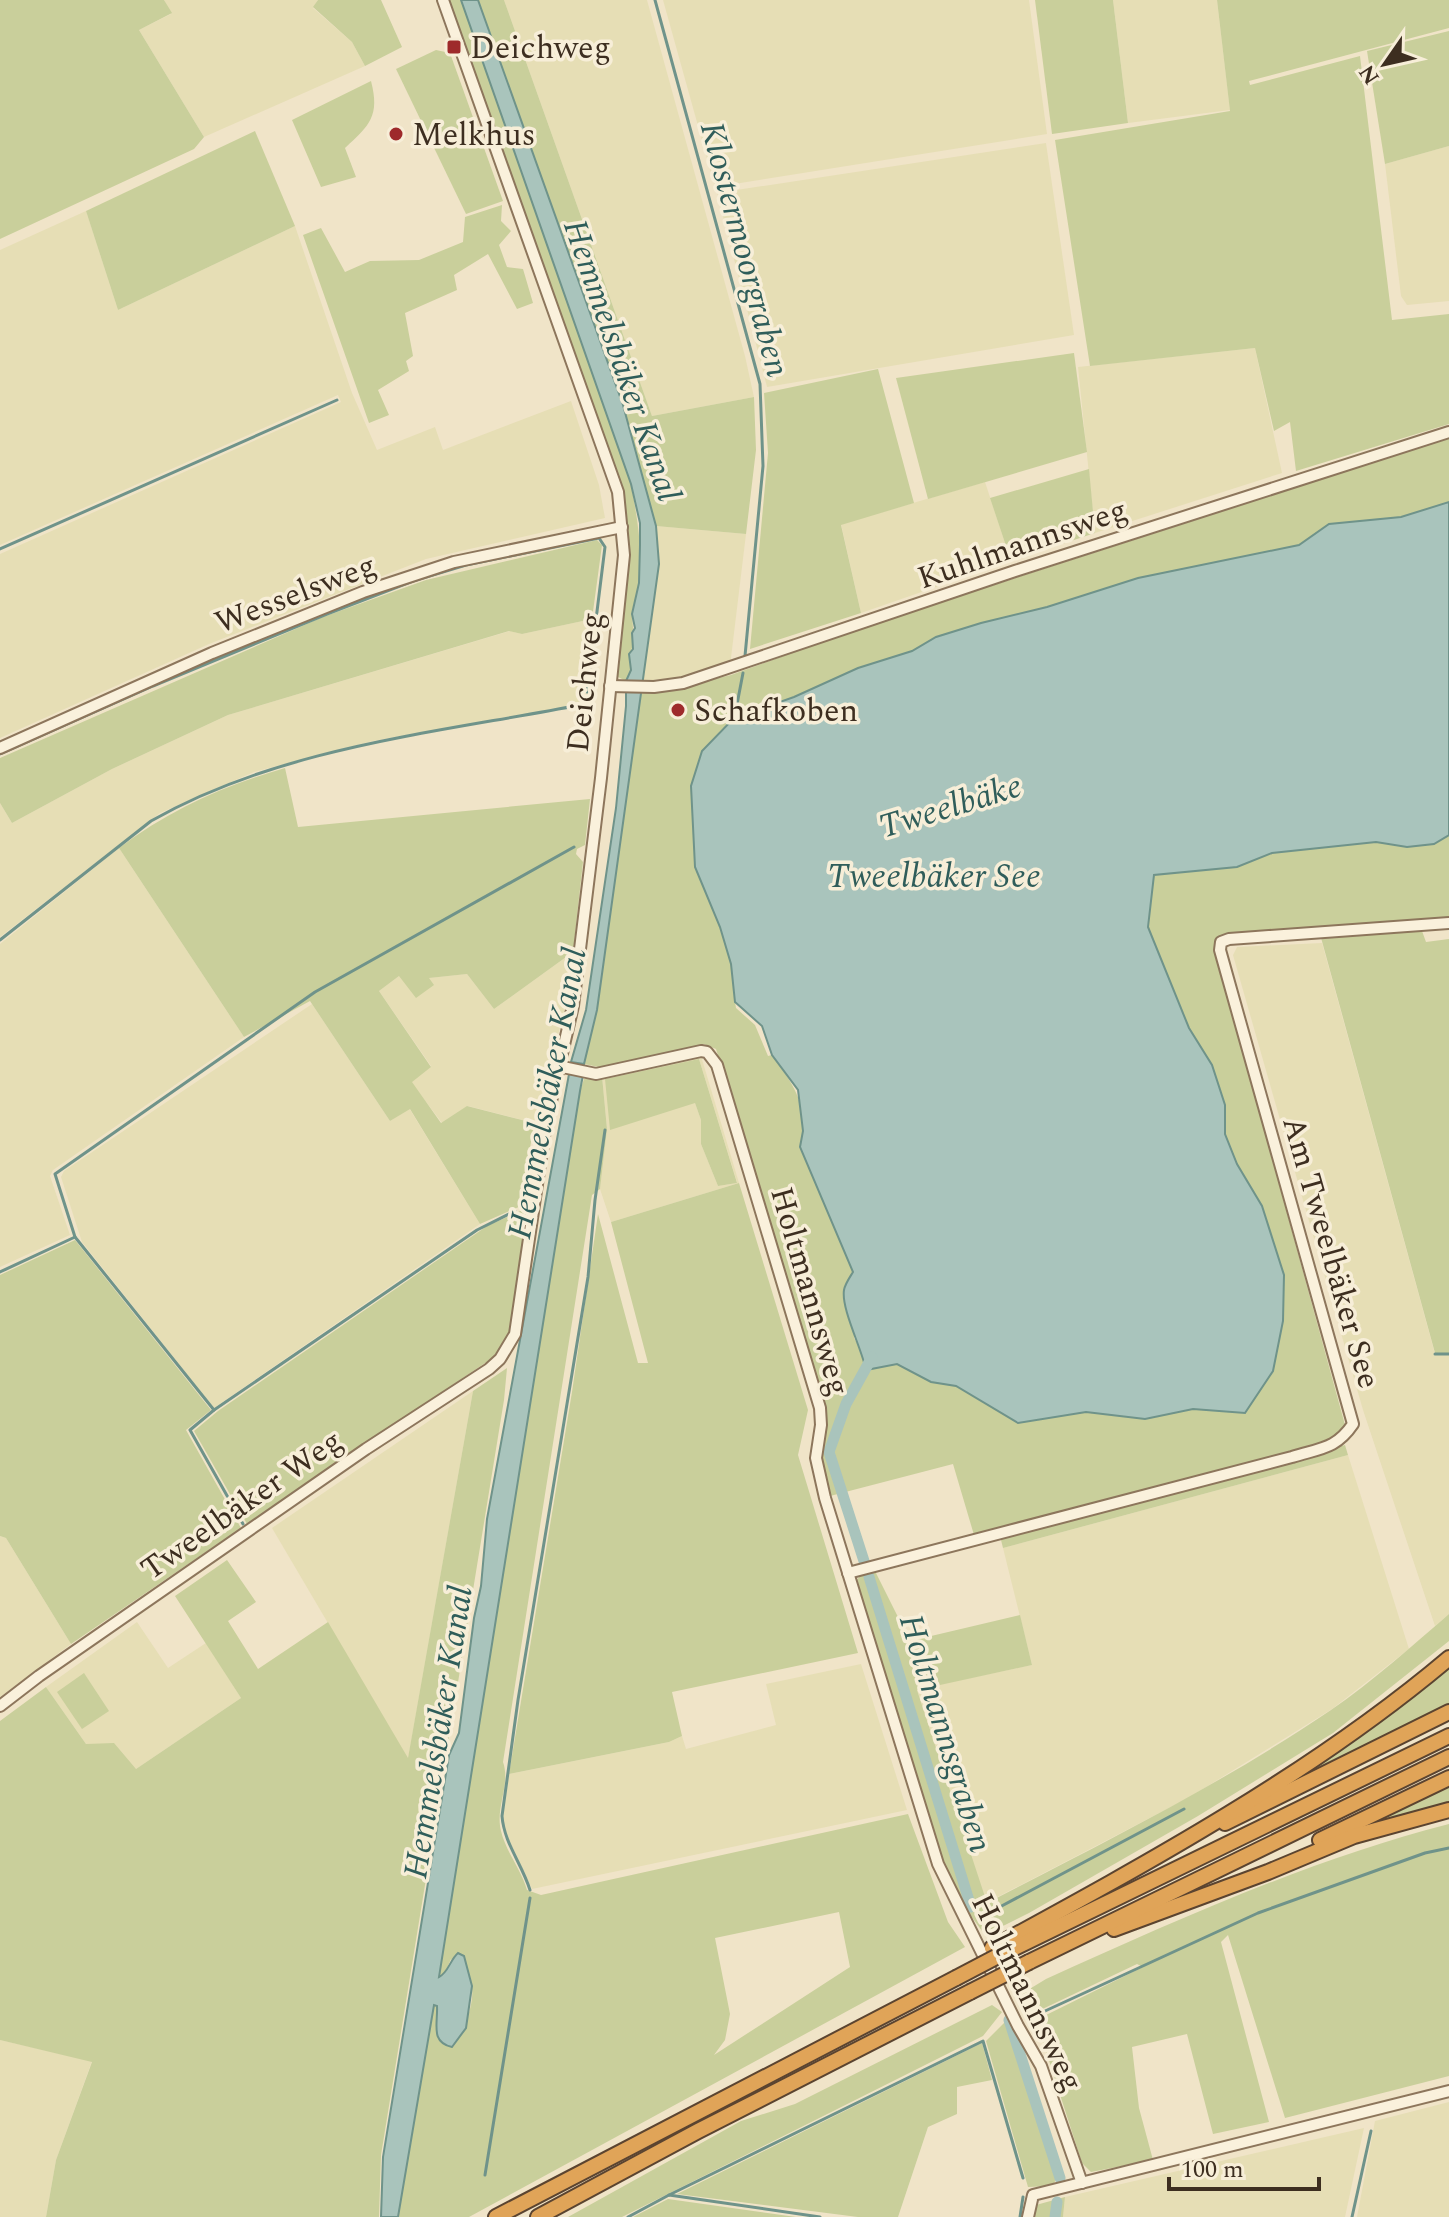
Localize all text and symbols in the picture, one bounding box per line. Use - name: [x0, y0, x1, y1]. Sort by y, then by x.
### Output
- place label: Deichweg: [470, 24, 611, 73]
- north arrow: [1345, 24, 1425, 104]
- marker: Deichweg: [445, 38, 463, 56]
- text: N: [1351, 58, 1388, 91]
- place label: Melkhus: [412, 111, 536, 160]
- water label: Klostermoorgraben: [685, 116, 803, 383]
- marker: Melkhus: [387, 125, 405, 143]
- water label: Hemmelsbäker Kanal: [548, 212, 694, 509]
- street label: Kuhlmannsweg: [911, 486, 1134, 603]
- street label: Wesselsweg: [208, 541, 383, 648]
- street label: Deichweg: [554, 609, 617, 755]
- place label: Schafkoben: [694, 687, 858, 736]
- marker: Schafkoben: [669, 701, 687, 719]
- water label: Tweelbäke: [873, 761, 1029, 853]
- water label: Tweelbäker See: [827, 851, 1041, 903]
- water label: Hemmelsbäker Kanal: [494, 943, 602, 1243]
- street label: Am Tweelbäker See: [1268, 1111, 1393, 1394]
- street label: Holtmannsweg: [756, 1181, 863, 1402]
- street label: Tweelbäker Weg: [131, 1417, 353, 1593]
- water label: Hemmelsbäker Kanal: [390, 1582, 488, 1882]
- water label: Holtmannsgraben: [884, 1608, 1006, 1859]
- street label: Holtmannsweg: [957, 1885, 1096, 2100]
- scale bar: [1169, 2141, 1319, 2191]
- text: 100 m: [1181, 2152, 1244, 2188]

